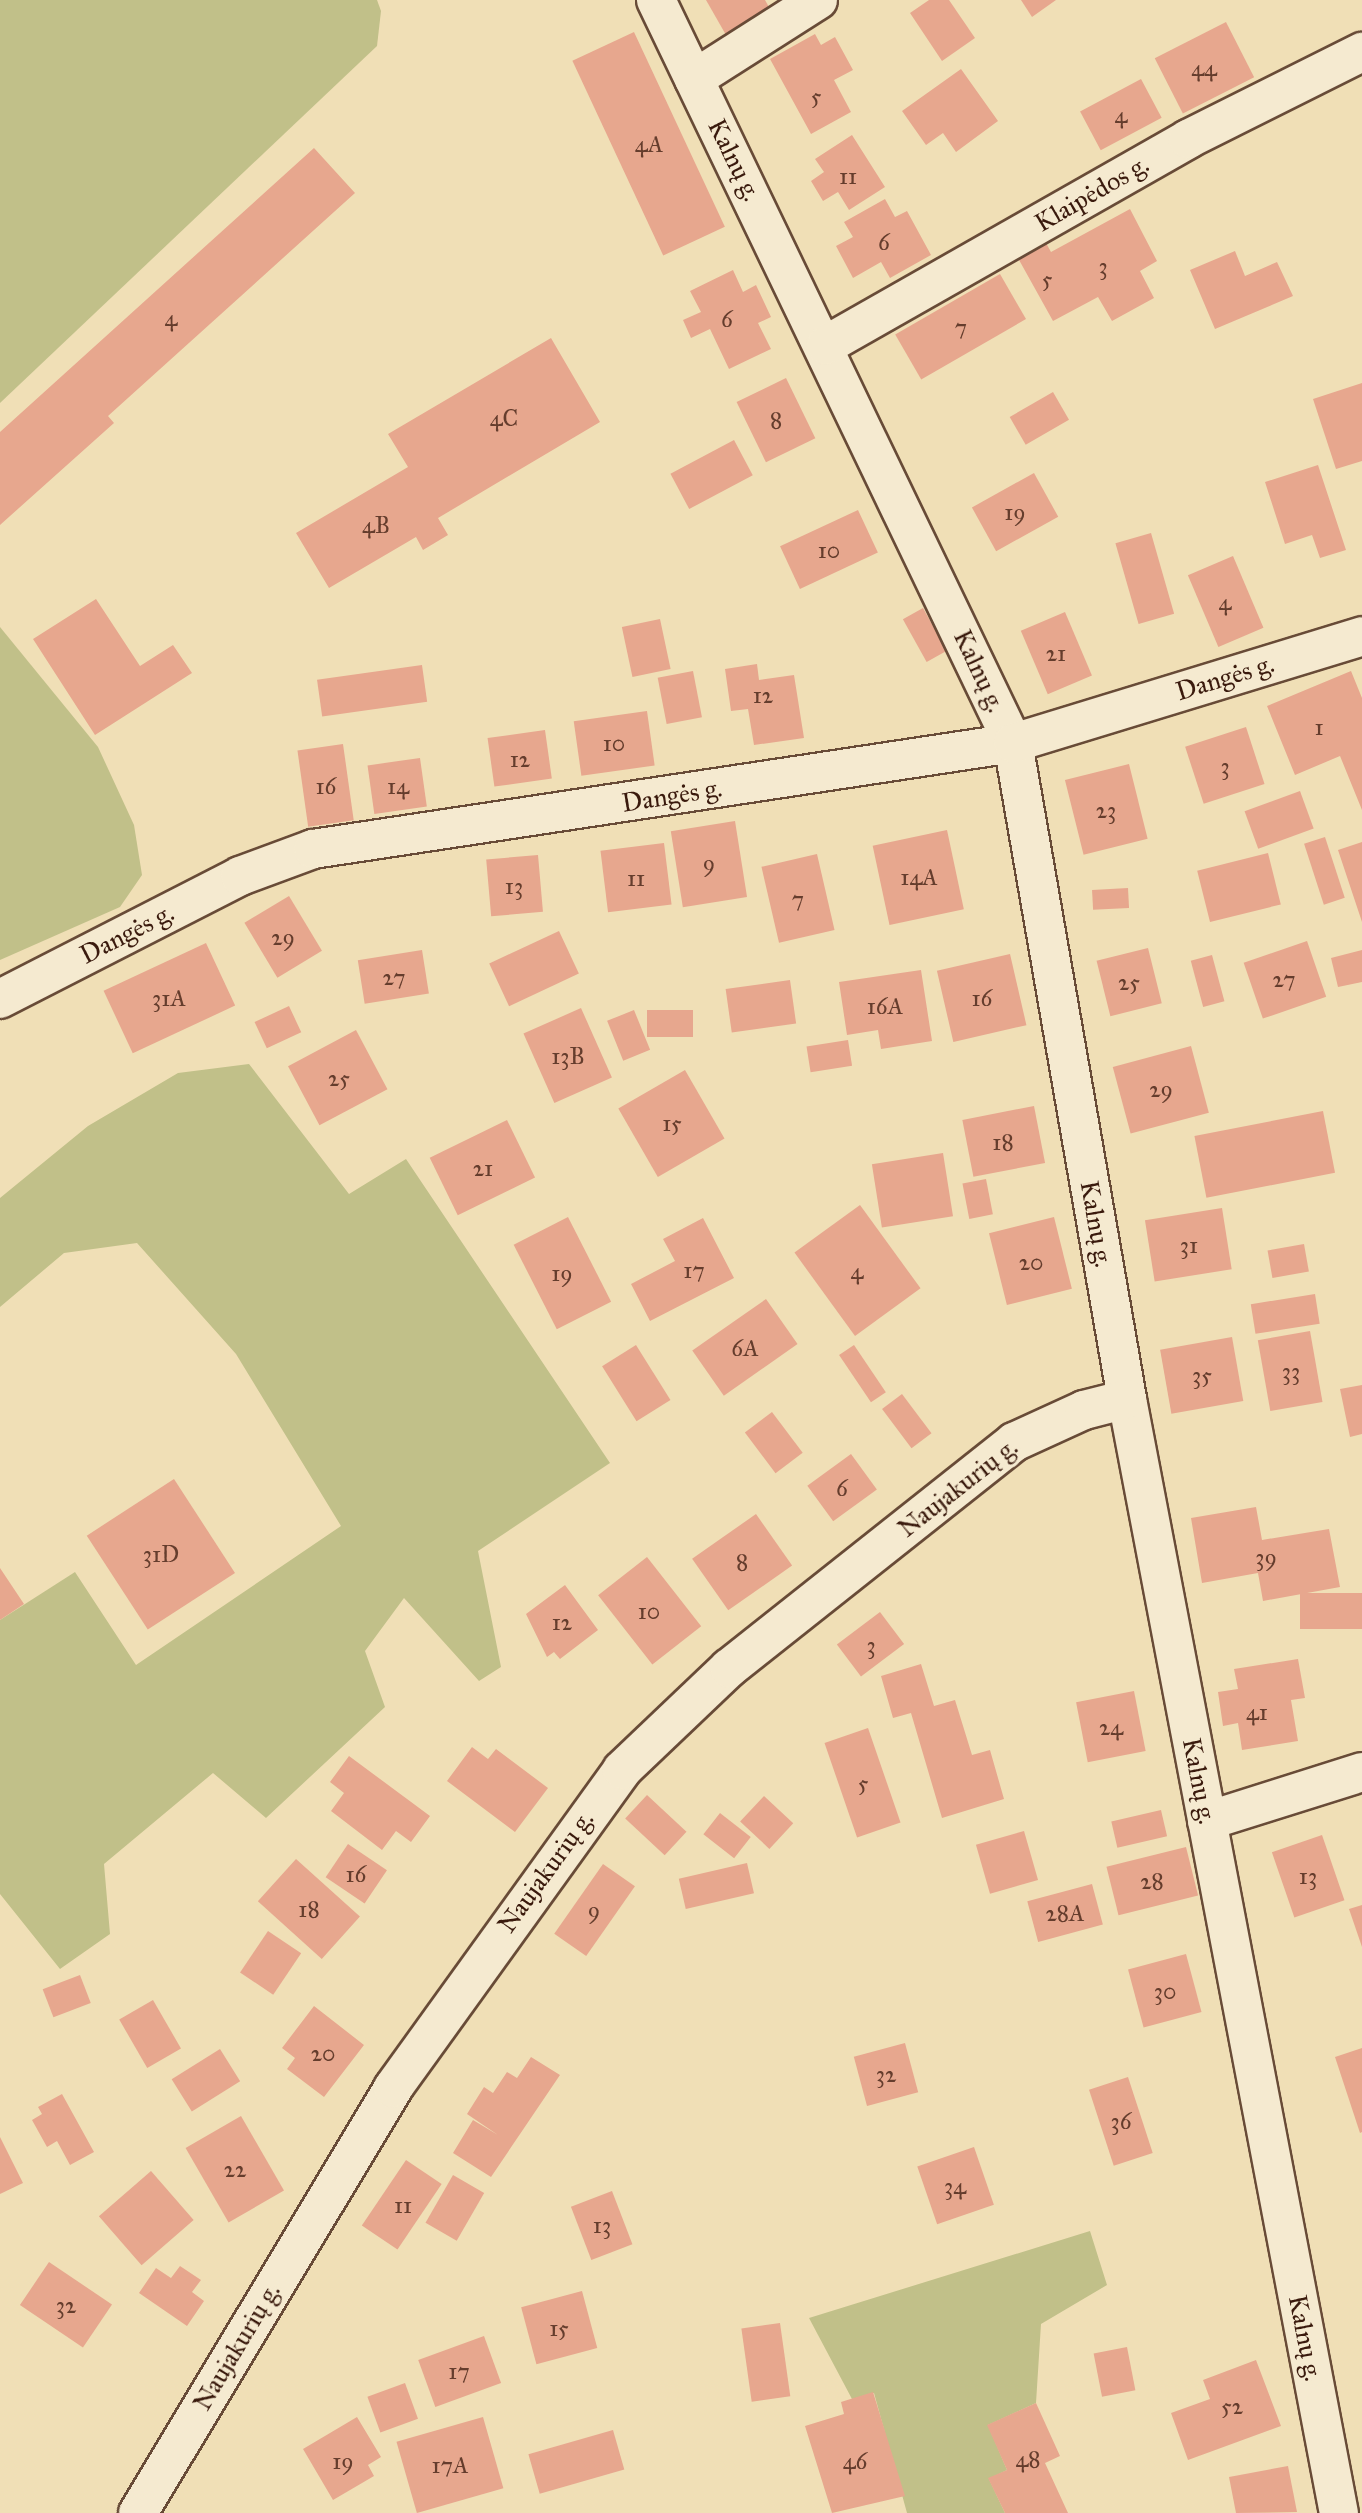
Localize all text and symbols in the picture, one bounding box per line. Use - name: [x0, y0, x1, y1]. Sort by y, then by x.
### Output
- house number: 44: [1191, 54, 1217, 82]
- house number: 5: [811, 82, 821, 110]
- house number: 4: [1115, 101, 1127, 129]
- street label: Kalnų g.: [701, 114, 767, 206]
- house number: 4A: [635, 130, 663, 158]
- street label: Klaipėdos g.: [1029, 149, 1155, 239]
- house number: 11: [839, 162, 857, 190]
- house number: 6: [878, 228, 890, 256]
- house number: 3: [1098, 252, 1108, 280]
- house number: 5: [1042, 265, 1052, 293]
- house number: 4: [165, 304, 177, 332]
- house number: 6: [721, 305, 733, 333]
- house number: 7: [955, 313, 967, 341]
- house number: 4C: [490, 404, 518, 432]
- house number: 8: [770, 406, 782, 434]
- house number: 19: [1004, 498, 1026, 526]
- house number: 4B: [362, 511, 390, 539]
- house number: 10: [818, 536, 840, 564]
- house number: 4: [1219, 588, 1231, 616]
- street label: Kalnų g.: [946, 625, 1012, 717]
- house number: 21: [1046, 639, 1066, 667]
- street label: Dangės g.: [1172, 648, 1278, 708]
- house number: 12: [753, 681, 773, 709]
- house number: 1: [1314, 713, 1324, 741]
- house number: 10: [603, 729, 625, 757]
- house number: 12: [510, 745, 530, 773]
- house number: 3: [1220, 752, 1230, 780]
- house number: 16: [316, 772, 336, 800]
- house number: 14: [387, 772, 409, 800]
- street label: Dangės g.: [620, 773, 724, 819]
- house number: 23: [1096, 796, 1116, 824]
- house number: 9: [703, 849, 715, 877]
- house number: 14A: [900, 863, 938, 891]
- house number: 11: [627, 864, 645, 892]
- house number: 13: [505, 872, 523, 900]
- house number: 7: [792, 885, 804, 913]
- street label: Dangės g.: [75, 897, 179, 971]
- house number: 29: [271, 923, 295, 951]
- house number: 27: [382, 963, 406, 991]
- house number: 27: [1272, 965, 1296, 993]
- house number: 25: [1118, 968, 1140, 996]
- house number: 31A: [152, 984, 186, 1012]
- house number: 16: [972, 984, 992, 1012]
- house number: 16A: [867, 992, 903, 1020]
- house number: 13B: [551, 1042, 585, 1070]
- house number: 25: [328, 1064, 350, 1092]
- house number: 29: [1149, 1075, 1173, 1103]
- house number: 15: [662, 1109, 682, 1137]
- house number: 18: [992, 1128, 1014, 1156]
- house number: 21: [473, 1154, 493, 1182]
- street label: Kalnų g.: [1073, 1178, 1119, 1270]
- house number: 31: [1180, 1231, 1198, 1259]
- house number: 20: [1019, 1248, 1043, 1276]
- house number: 17: [683, 1256, 705, 1284]
- house number: 4: [851, 1257, 863, 1285]
- house number: 19: [551, 1259, 573, 1287]
- house number: 6A: [731, 1334, 759, 1362]
- house number: 33: [1282, 1357, 1300, 1385]
- house number: 35: [1192, 1361, 1212, 1389]
- street label: Naujakurių g.: [892, 1432, 1024, 1544]
- house number: 6: [836, 1474, 848, 1502]
- house number: 31D: [143, 1540, 179, 1568]
- house number: 39: [1255, 1543, 1277, 1571]
- house number: 8: [736, 1548, 748, 1576]
- house number: 10: [638, 1597, 660, 1625]
- house number: 12: [552, 1608, 572, 1636]
- house number: 3: [866, 1631, 876, 1659]
- house number: 41: [1246, 1698, 1268, 1726]
- house number: 24: [1099, 1713, 1123, 1741]
- street label: Kalnų g.: [1175, 1735, 1223, 1827]
- house number: 5: [858, 1769, 868, 1797]
- street label: Naujakurių g.: [491, 1805, 601, 1939]
- house number: 16: [346, 1860, 366, 1888]
- house number: 13: [1299, 1862, 1317, 1890]
- house number: 28: [1140, 1867, 1164, 1895]
- house number: 18: [298, 1895, 320, 1923]
- house number: 9: [588, 1896, 600, 1924]
- house number: 28A: [1045, 1899, 1085, 1927]
- house number: 30: [1154, 1977, 1176, 2005]
- house number: 20: [311, 2039, 335, 2067]
- house number: 32: [876, 2060, 896, 2088]
- house number: 36: [1111, 2107, 1131, 2135]
- house number: 22: [224, 2155, 246, 2183]
- house number: 34: [944, 2172, 966, 2200]
- house number: 11: [394, 2191, 412, 2219]
- house number: 13: [593, 2211, 611, 2239]
- street label: Naujakurių g.: [187, 2278, 287, 2416]
- house number: 32: [56, 2291, 76, 2319]
- street label: Kalnų g.: [1281, 2292, 1329, 2384]
- house number: 15: [549, 2314, 569, 2342]
- house number: 17: [448, 2357, 470, 2385]
- house number: 52: [1221, 2392, 1243, 2420]
- house number: 48: [1015, 2445, 1041, 2473]
- house number: 19: [332, 2447, 354, 2475]
- house number: 46: [843, 2447, 867, 2475]
- house number: 17A: [432, 2451, 468, 2479]

